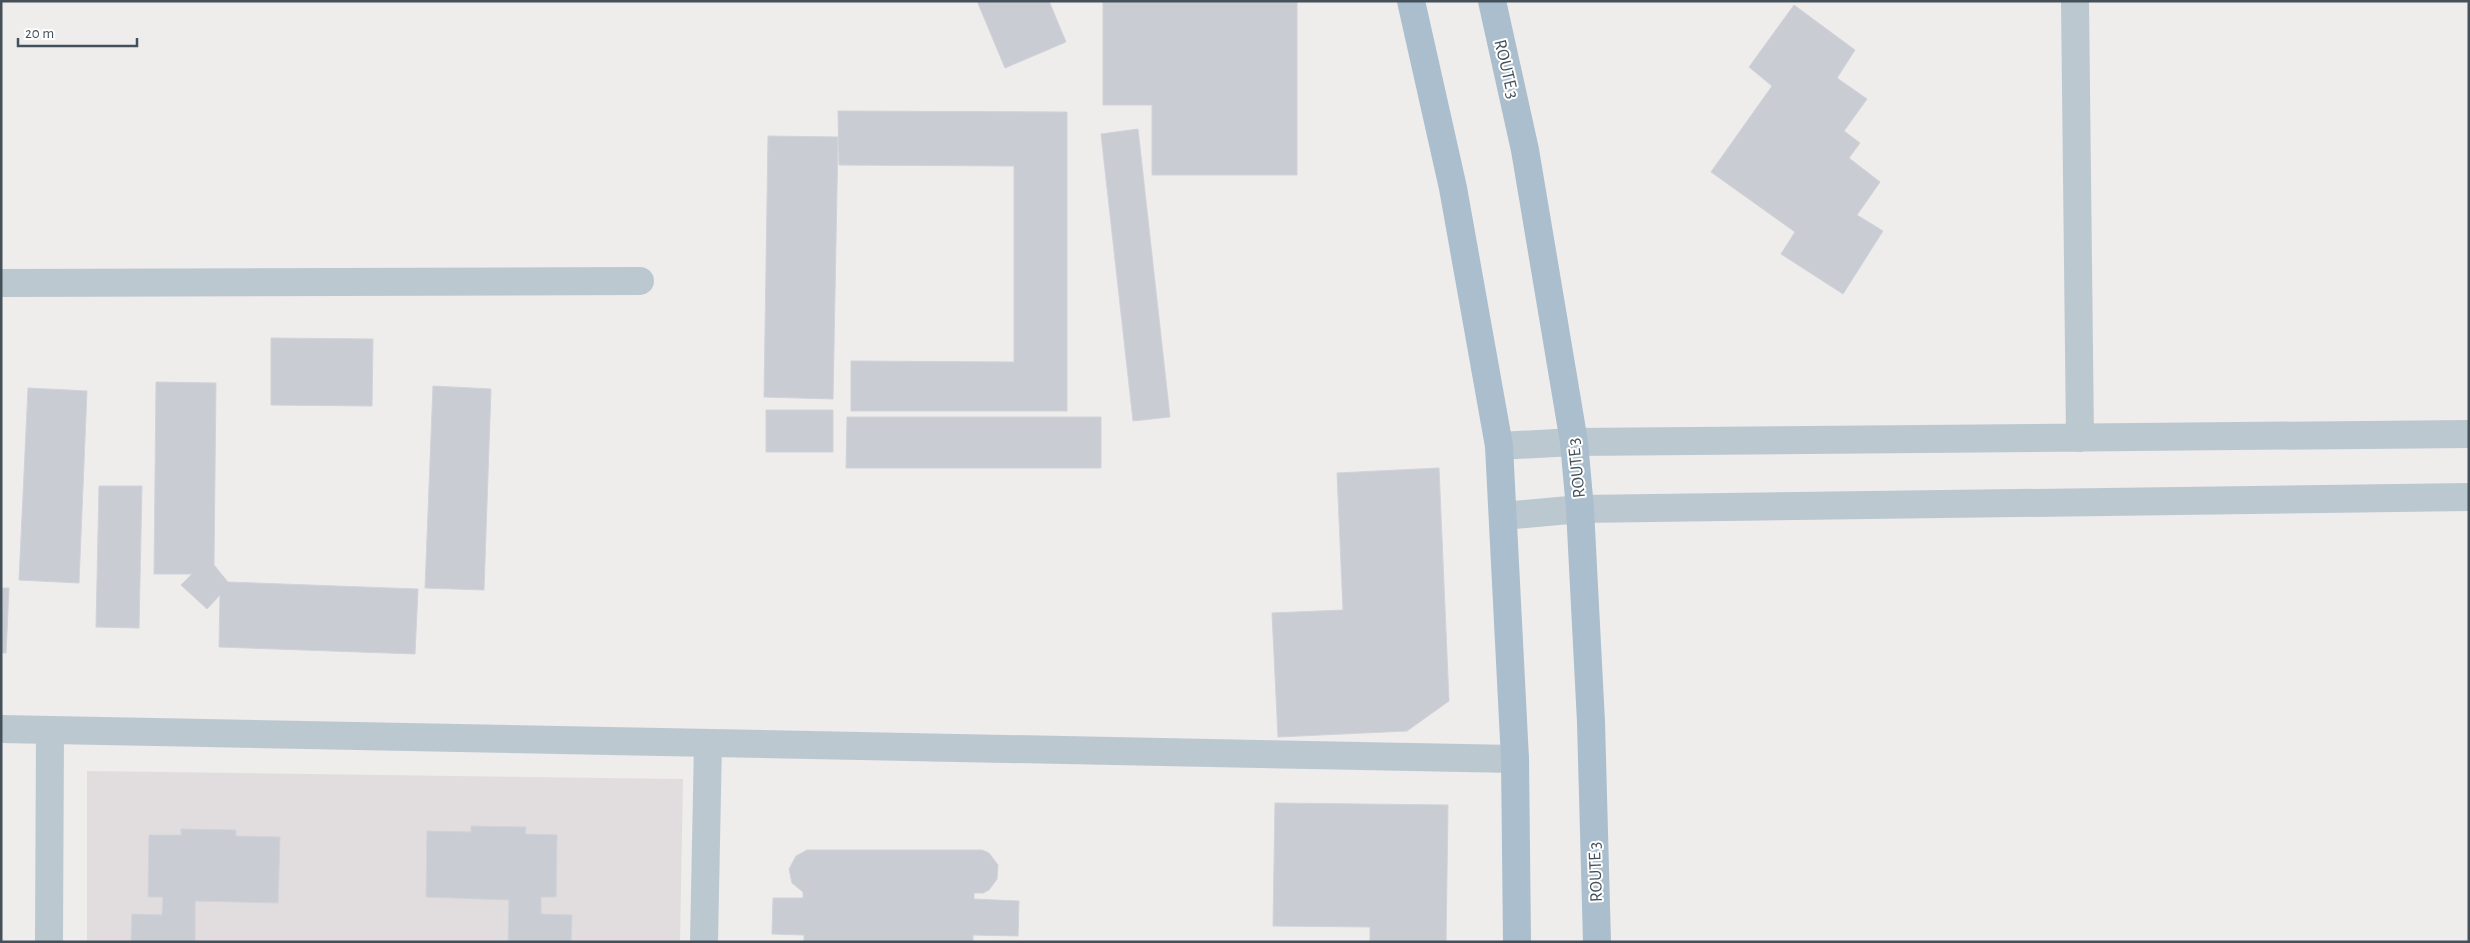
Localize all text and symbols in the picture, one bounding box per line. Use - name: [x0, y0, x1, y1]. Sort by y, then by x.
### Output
- scale bar: [18, 15, 136, 47]
- text: 20 m: [25, 26, 54, 41]
- street label: ROUTE 3: [1490, 38, 1522, 101]
- street label: ROUTE 3: [1565, 437, 1589, 499]
- street label: ROUTE 3: [1586, 841, 1606, 902]

